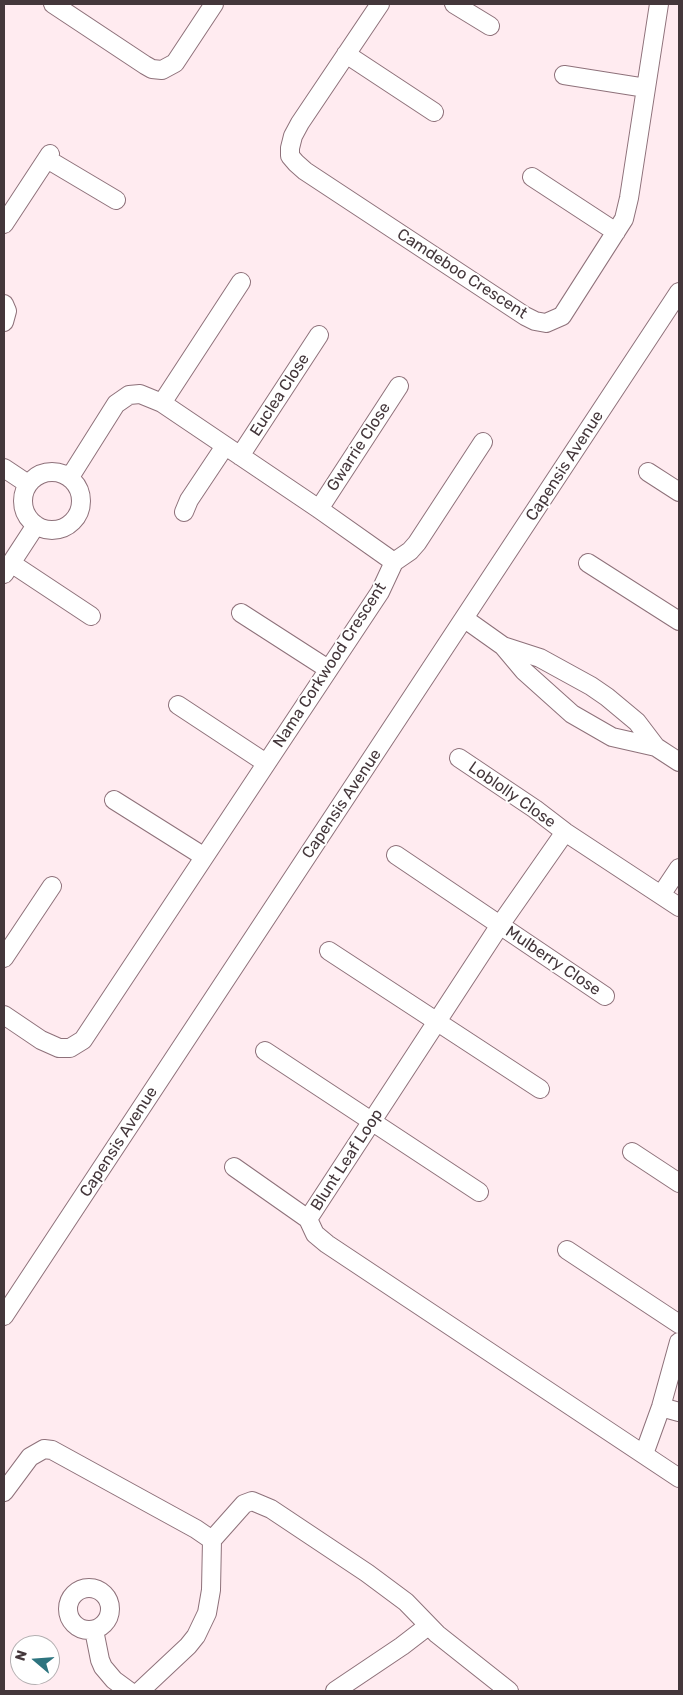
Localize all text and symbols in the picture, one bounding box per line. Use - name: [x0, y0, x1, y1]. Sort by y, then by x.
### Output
- street label: Camdeboo Crescent: [393, 225, 531, 323]
- street label: Euclea Close: [246, 350, 314, 440]
- street label: Gwarrie Close: [323, 399, 395, 495]
- street label: Capensis Avenue: [522, 407, 608, 525]
- street label: Nama Corkwood Crescent: [269, 579, 391, 751]
- street label: Capensis Avenue: [298, 746, 386, 862]
- street label: Loblolly Close: [465, 758, 559, 832]
- street label: Mulberry Close: [502, 922, 604, 1000]
- street label: Capensis Avenue: [76, 1083, 162, 1201]
- street label: Blunt Leaf Loop: [307, 1106, 387, 1214]
- north arrow: [10, 1635, 60, 1685]
- text: N: [12, 1648, 31, 1663]

